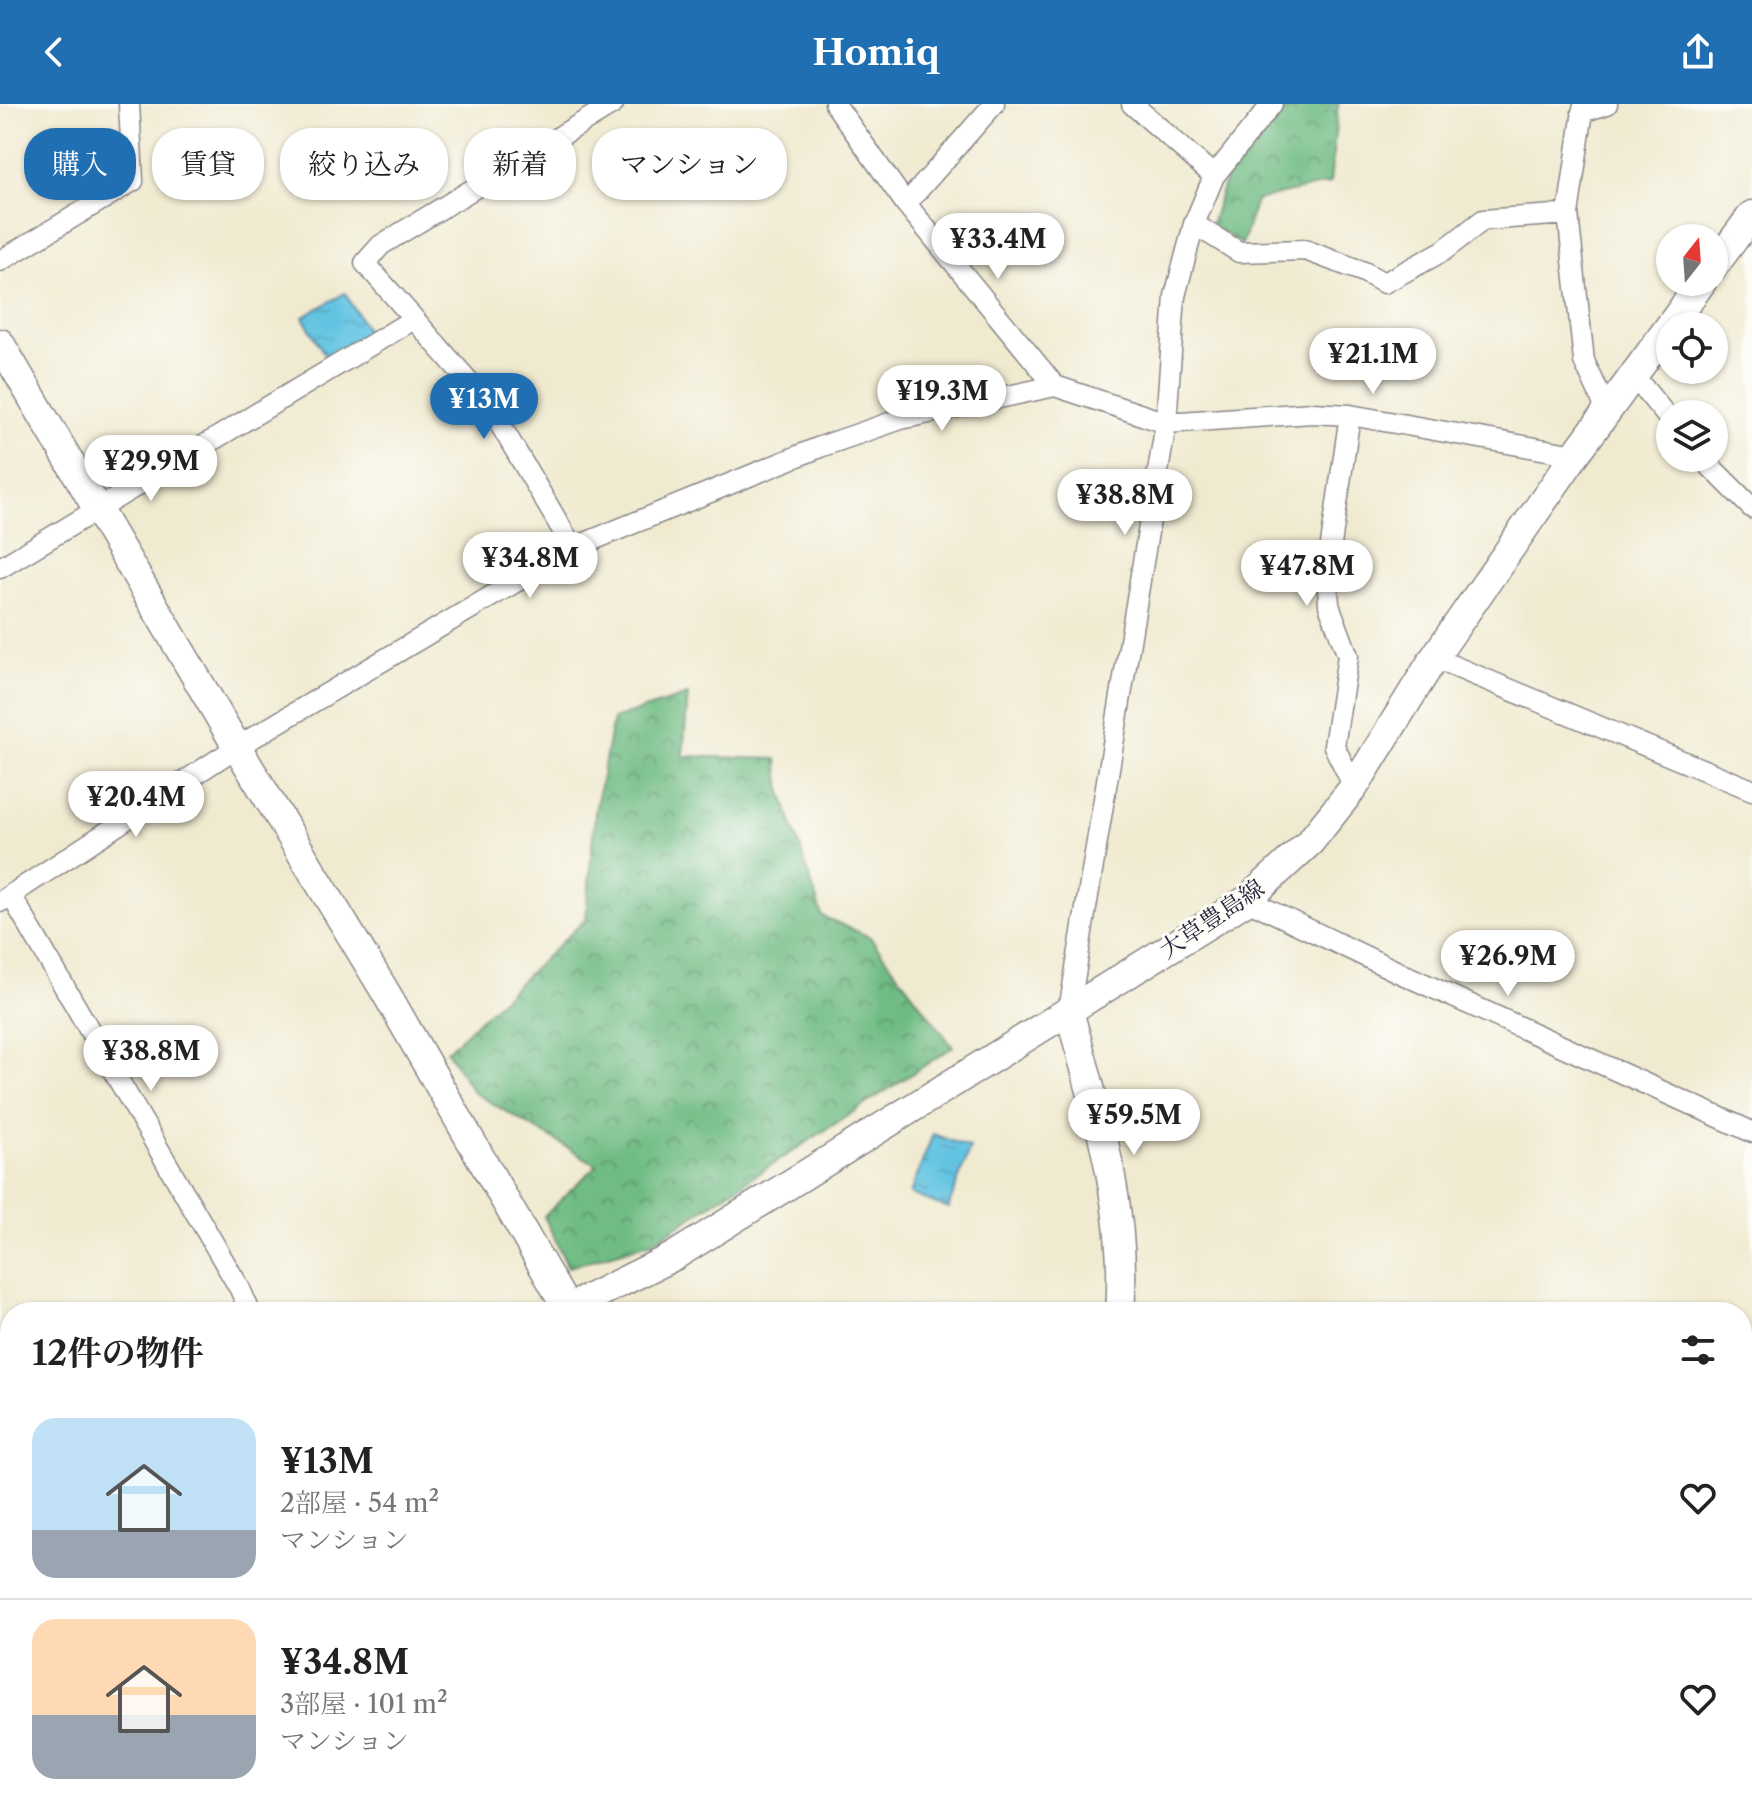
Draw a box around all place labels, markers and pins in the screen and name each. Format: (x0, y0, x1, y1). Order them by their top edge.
pin: ¥33.4M (933, 213, 1063, 281)
pin: ¥21.1M (1308, 328, 1438, 396)
pin: ¥19.3M (877, 365, 1007, 433)
pin: ¥13M (437, 373, 531, 441)
pin: ¥29.9M (86, 435, 216, 503)
pin: ¥38.8M (1060, 469, 1190, 537)
pin: ¥34.8M (465, 532, 595, 600)
pin: ¥47.8M (1242, 540, 1372, 608)
pin: ¥20.4M (71, 771, 201, 839)
pin: ¥26.9M (1443, 930, 1573, 998)
pin: ¥38.8M (86, 1025, 216, 1093)
pin: ¥59.5M (1069, 1089, 1199, 1157)

